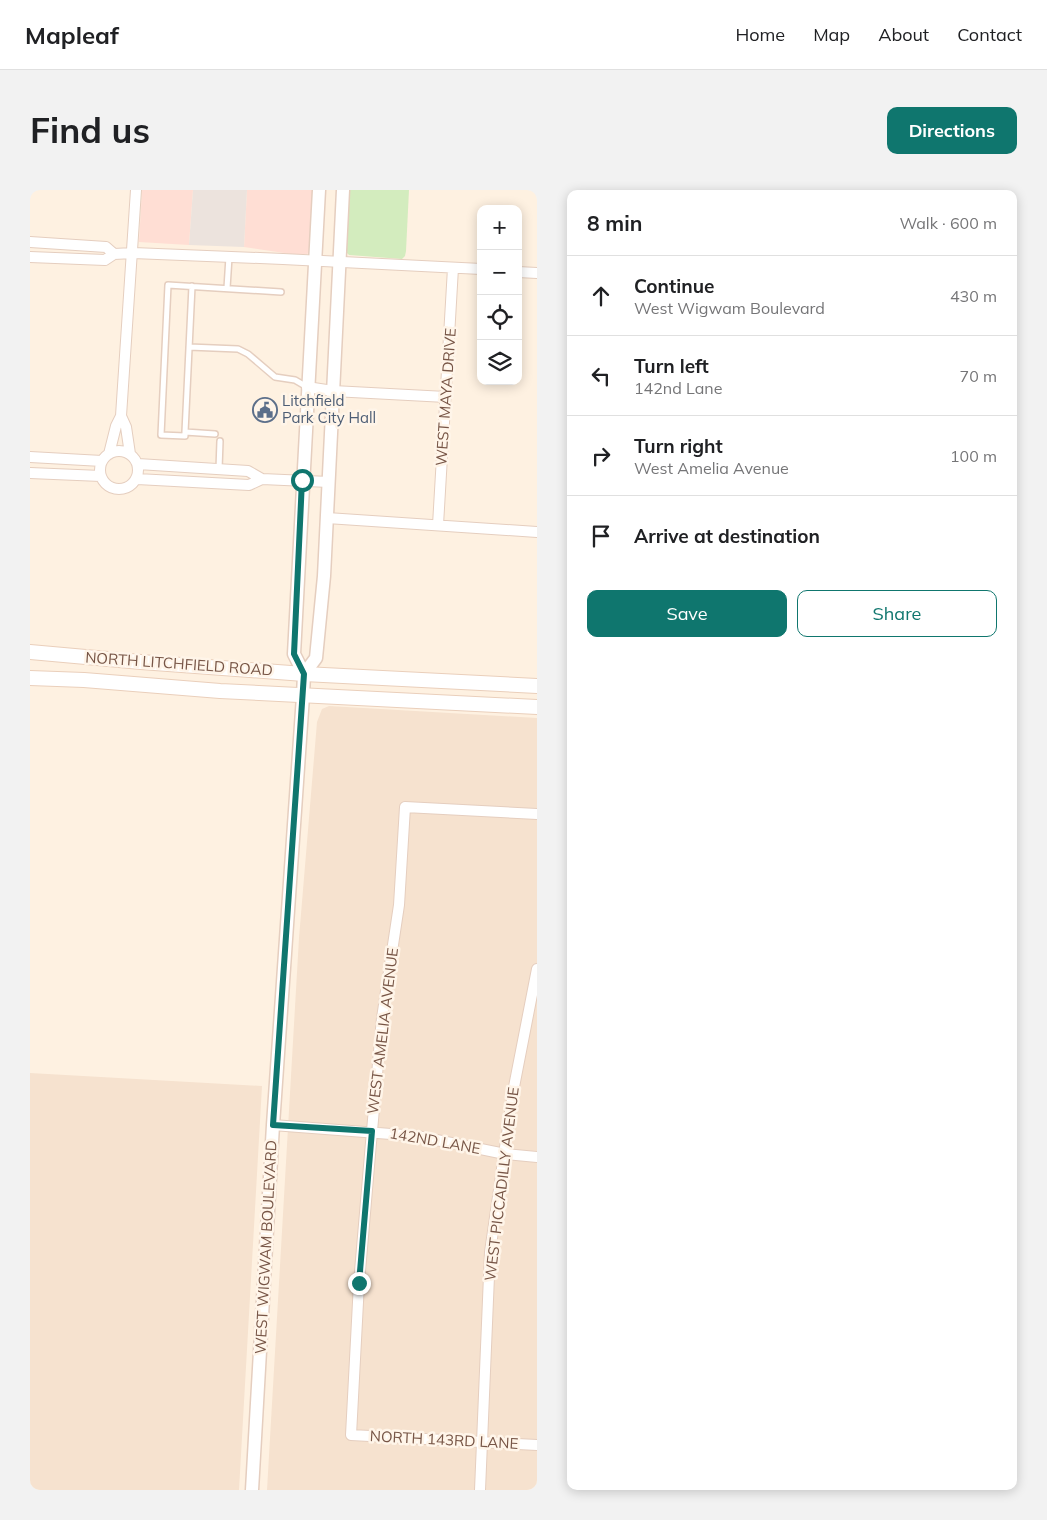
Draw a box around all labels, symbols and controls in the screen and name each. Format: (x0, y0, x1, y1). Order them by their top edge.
text: Mapleaf (25, 20, 119, 50)
text: Home (735, 23, 785, 46)
text: Map (813, 23, 850, 46)
text: About (878, 23, 929, 46)
text: Contact (957, 23, 1022, 46)
button: Directions (887, 107, 1017, 154)
text: Find us (30, 108, 150, 152)
map controls (477, 205, 522, 385)
button: + (477, 205, 522, 250)
text: 8 min (587, 210, 642, 236)
text: Walk · 600 m (899, 213, 997, 233)
button: − (477, 250, 522, 295)
text: Continue (634, 274, 714, 298)
icon: ahead (587, 282, 615, 310)
text: 430 m (950, 286, 997, 306)
button: locate (477, 295, 522, 340)
text: West Wigwam Boulevard (634, 298, 825, 318)
street label: WEST MAYA DRIVE (431, 327, 460, 467)
button: layers (477, 340, 522, 385)
text: Turn left (634, 354, 709, 378)
icon: left (587, 362, 615, 390)
text: 70 m (960, 366, 997, 386)
text: 142nd Lane (634, 378, 722, 398)
place label: Litchfield Park City Hall (282, 391, 376, 427)
public building icon: Litchfield Park City Hall (252, 397, 278, 423)
text: Turn right (634, 434, 723, 458)
icon: right (587, 442, 615, 470)
text: 100 m (950, 446, 997, 466)
text: West Amelia Avenue (634, 458, 789, 478)
route start (291, 469, 314, 492)
icon: arrive (587, 522, 615, 550)
text: Arrive at destination (634, 524, 820, 548)
button: Save (587, 590, 787, 637)
button: Share (797, 590, 997, 637)
street label: NORTH LITCHFIELD ROAD (85, 647, 273, 680)
street label: WEST AMELIA AVENUE (363, 946, 402, 1115)
street label: WEST PICCADILLY AVENUE (480, 1086, 523, 1282)
street label: 142ND LANE (388, 1123, 482, 1158)
street label: WEST WIGWAM BOULEVARD (250, 1139, 281, 1355)
route end (348, 1272, 371, 1295)
street label: NORTH 143RD LANE (369, 1426, 519, 1453)

